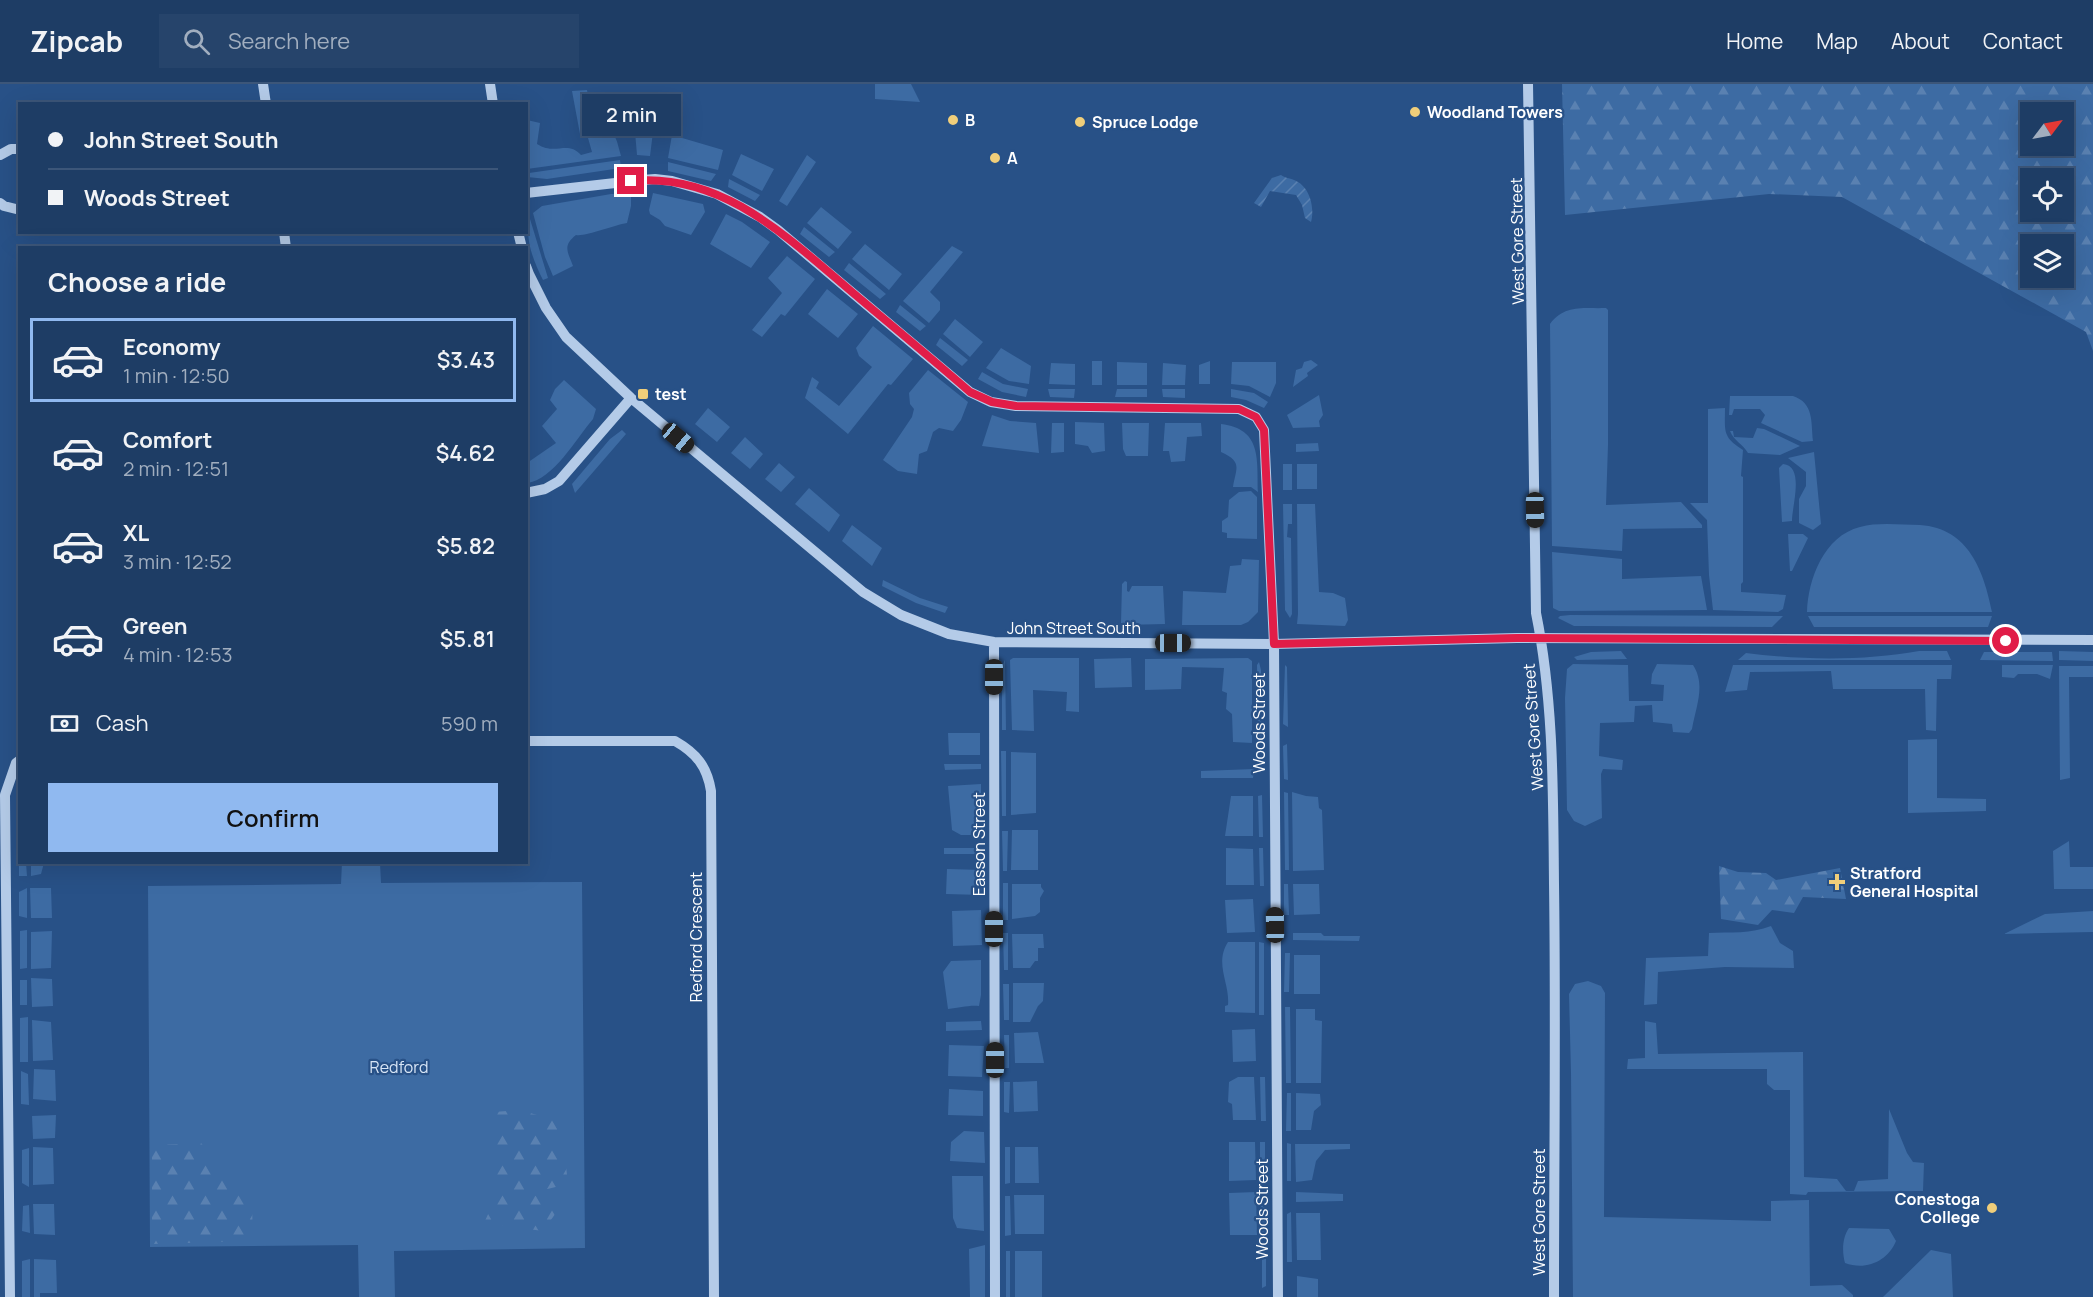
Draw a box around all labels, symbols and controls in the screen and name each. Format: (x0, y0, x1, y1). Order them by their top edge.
search box (159, 14, 579, 68)
text: Zipcab (30, 22, 123, 60)
icon: search (180, 25, 213, 58)
text: Search here (228, 26, 350, 56)
text: Home (1726, 27, 1783, 55)
text: Map (1816, 27, 1858, 55)
text: About (1891, 27, 1950, 55)
text: Contact (1983, 27, 2063, 55)
callout: 2 min (582, 94, 680, 136)
text: 2 min (606, 101, 657, 128)
place label: Woodland Towers (1427, 101, 1563, 123)
north arrow (2020, 102, 2074, 156)
map controls (2020, 102, 2074, 288)
marker: Woodland Towers (1408, 105, 1422, 119)
place label: B (965, 109, 975, 131)
place label: Spruce Lodge (1092, 111, 1199, 133)
marker: B (946, 113, 960, 127)
marker: Spruce Lodge (1073, 115, 1087, 129)
text: John Street South (84, 125, 279, 155)
place label: A (1007, 147, 1018, 169)
marker: A (988, 151, 1002, 165)
route end (617, 167, 644, 194)
button: locate (2020, 168, 2074, 222)
street label: West Gore Street (1505, 177, 1529, 305)
text: Woods Street (84, 183, 230, 213)
button: layers (2020, 234, 2074, 288)
text: Choose a ride (48, 263, 226, 300)
text: Economy (123, 332, 221, 362)
icon: car (51, 333, 105, 387)
text: $3.43 (437, 345, 495, 375)
text: 1 min · 12:50 (123, 362, 230, 389)
place label: test (655, 383, 687, 405)
marker: test (636, 387, 650, 401)
car (658, 420, 698, 456)
text: Comfort (123, 425, 212, 455)
icon: car (51, 426, 105, 480)
text: $4.62 (436, 438, 495, 468)
text: 2 min · 12:51 (123, 455, 229, 482)
car (1526, 492, 1544, 528)
text: XL (123, 518, 149, 548)
icon: car (51, 519, 105, 573)
text: $5.82 (436, 531, 495, 561)
text: 3 min · 12:52 (123, 548, 232, 575)
text: Green (123, 611, 188, 641)
icon: car (51, 612, 105, 666)
street label: John Street South (1007, 617, 1141, 639)
text: $5.81 (440, 624, 495, 654)
route start (1992, 627, 2019, 654)
car (1155, 634, 1191, 652)
text: 4 min · 12:53 (123, 641, 233, 668)
car (985, 659, 1003, 695)
street label: West Gore Street (1518, 663, 1548, 791)
street label: Woods Street (1248, 672, 1270, 774)
icon: cash (48, 707, 81, 740)
text: Cash (96, 708, 149, 738)
text: 590 m (441, 710, 498, 737)
button: Confirm (48, 783, 498, 852)
street label: Easson Street (968, 792, 990, 896)
place label: Stratford General Hospital (1850, 862, 1979, 902)
street label: Redford Crescent (685, 872, 707, 1002)
marker: Stratford General Hospital (1828, 873, 1846, 891)
car (1266, 907, 1284, 943)
car (985, 911, 1003, 947)
car (986, 1042, 1004, 1078)
park label: Redford (370, 1056, 428, 1078)
street label: West Gore Street (1528, 1148, 1550, 1276)
street label: Woods Street (1251, 1158, 1273, 1260)
place label: Conestoga College (1895, 1188, 1980, 1228)
marker: Conestoga College (1985, 1201, 1999, 1215)

